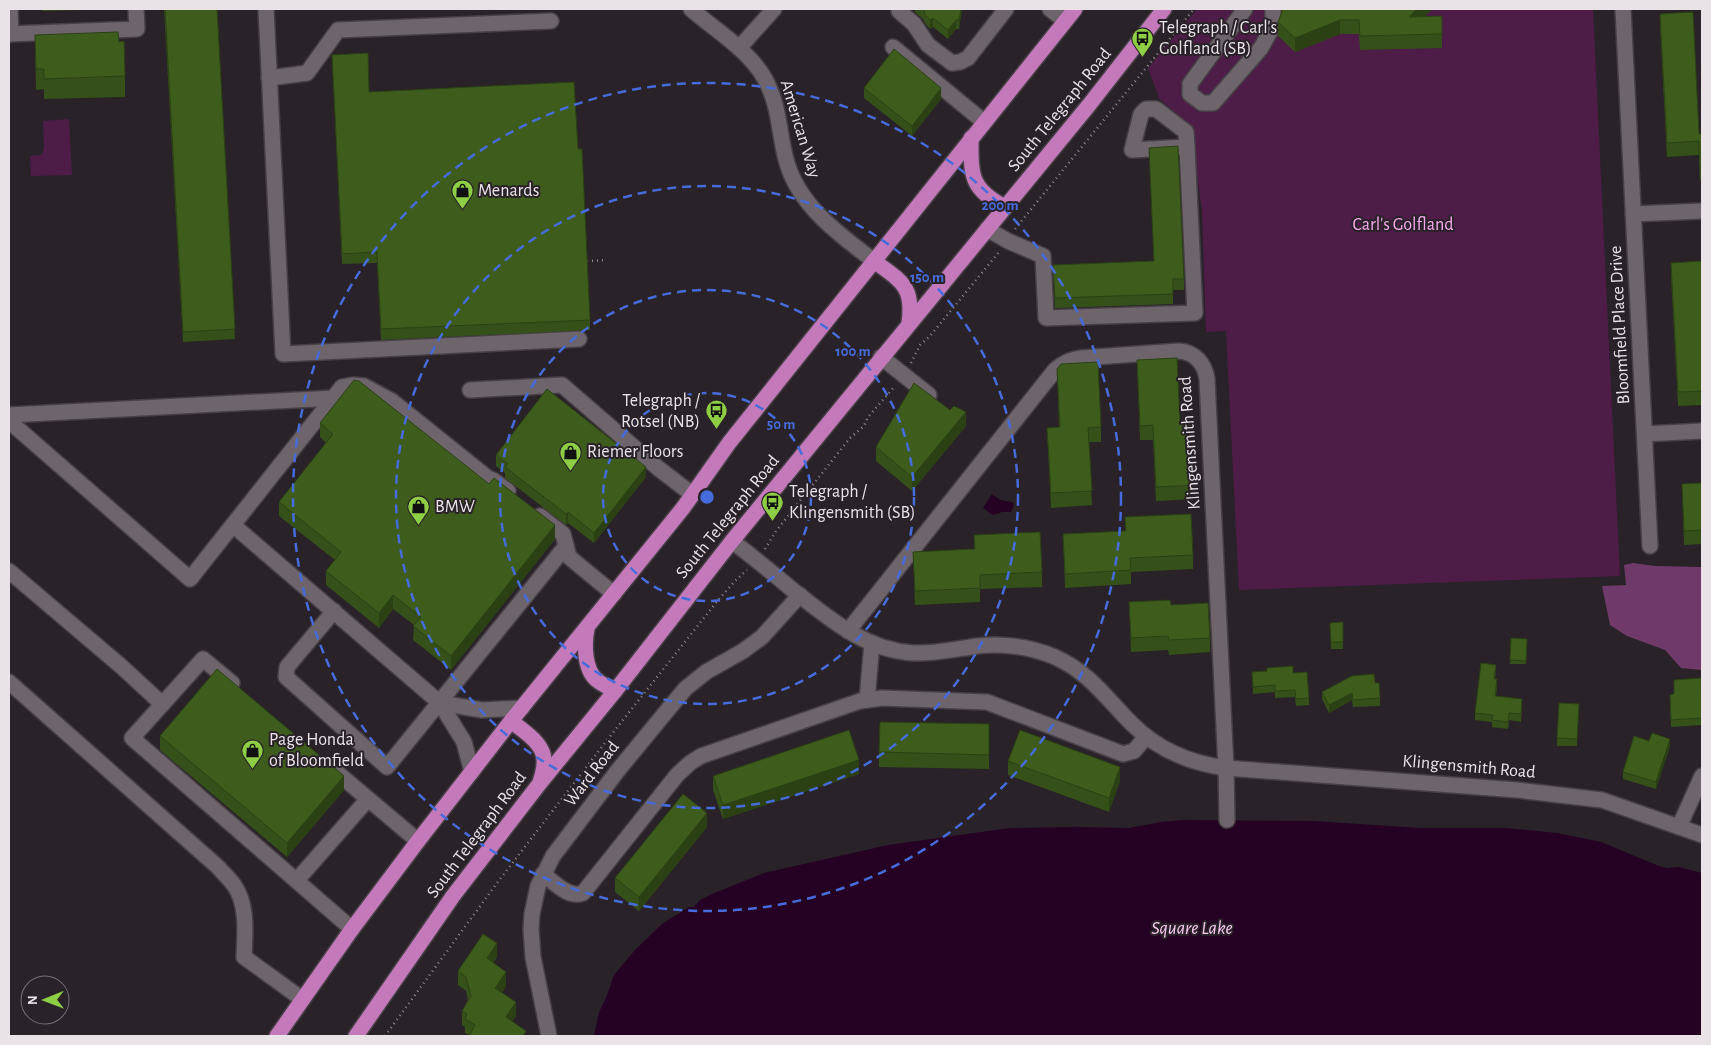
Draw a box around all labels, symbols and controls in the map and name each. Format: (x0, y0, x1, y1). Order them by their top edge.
place label: Telegraph / Carl's Golfland (SB) (1159, 19, 1277, 58)
bus stop icon: Telegraph / Carl's Golfland (SB) (1131, 26, 1155, 57)
street label: South Telegraph Road (1005, 45, 1115, 175)
street label: American Way (777, 78, 823, 180)
shop icon: Menards (450, 179, 474, 210)
place label: Menards (478, 182, 539, 200)
text: 200 m (981, 198, 1019, 213)
park label: Carl's Golfland (1352, 216, 1454, 234)
street label: Bloomfield Place Drive (1607, 245, 1633, 405)
text: 150 m (910, 270, 944, 285)
text: 100 m (835, 344, 871, 359)
street label: Klingensmith Road (1176, 376, 1204, 510)
place label: Telegraph / Rotsel (NB) (621, 392, 701, 431)
bus stop icon: Telegraph / Rotsel (NB) (704, 399, 728, 430)
text: 50 m (767, 417, 795, 432)
shop icon: Riemer Floors (559, 440, 583, 471)
place label: Riemer Floors (587, 443, 683, 461)
street label: South Telegraph Road (673, 452, 783, 582)
place label: Telegraph / Klingensmith (SB) (789, 483, 916, 522)
centre of rings (698, 488, 716, 506)
bus stop icon: Telegraph / Klingensmith (SB) (761, 490, 785, 521)
shop icon: BMW (407, 495, 431, 526)
place label: BMW (435, 498, 475, 516)
place label: Page Honda of Bloomfield (269, 731, 364, 770)
shop icon: Page Honda of Bloomfield (241, 738, 265, 769)
street label: Ward Road (561, 738, 623, 810)
street label: Klingensmith Road (1402, 752, 1536, 782)
street label: South Telegraph Road (424, 769, 530, 901)
water label: Square Lake (1151, 919, 1233, 938)
north arrow (20, 975, 70, 1025)
text: N (26, 995, 40, 1005)

